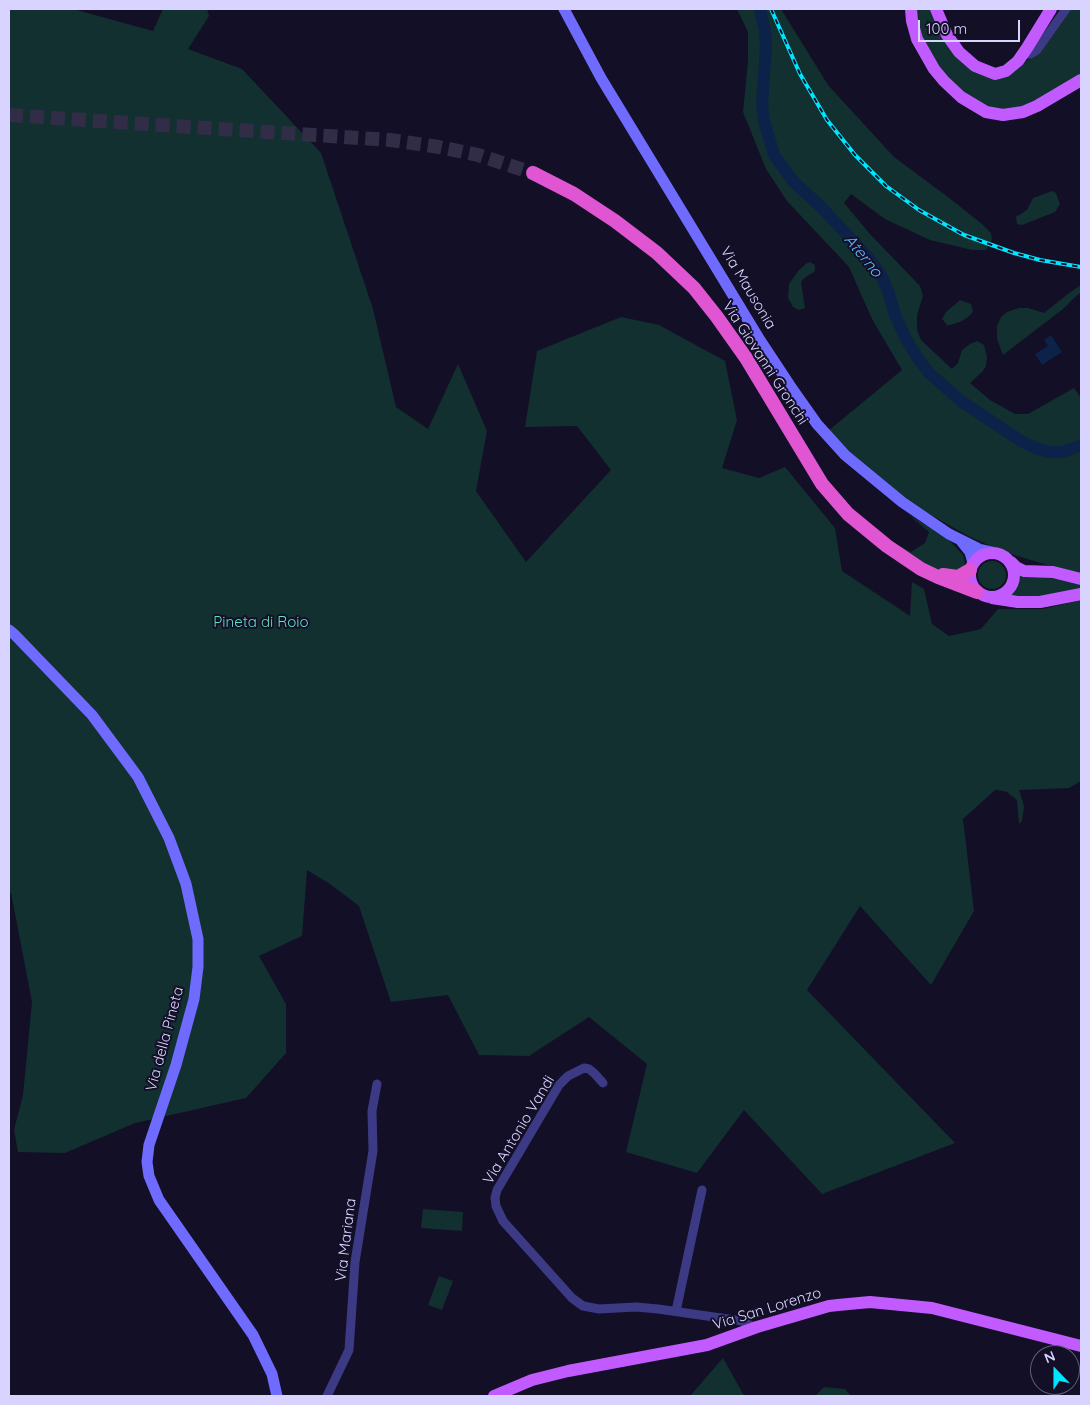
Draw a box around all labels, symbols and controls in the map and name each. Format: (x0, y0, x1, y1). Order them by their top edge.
scale bar (920, 10, 1022, 42)
text: 100 m (926, 19, 967, 38)
water label: Aterno (840, 231, 886, 281)
street label: Via Mausonia (716, 243, 780, 333)
street label: Via Giovanni Gronchi (718, 298, 812, 428)
park label: Pineta di Roio (213, 613, 309, 631)
street label: Via della Pineta (142, 985, 188, 1093)
street label: Via Antonio Vandi (479, 1072, 559, 1188)
street label: Via Mariana (332, 1197, 360, 1283)
street label: Via San Lorenzo (711, 1284, 823, 1334)
north arrow (1030, 1345, 1080, 1395)
text: N (1042, 1347, 1058, 1367)

